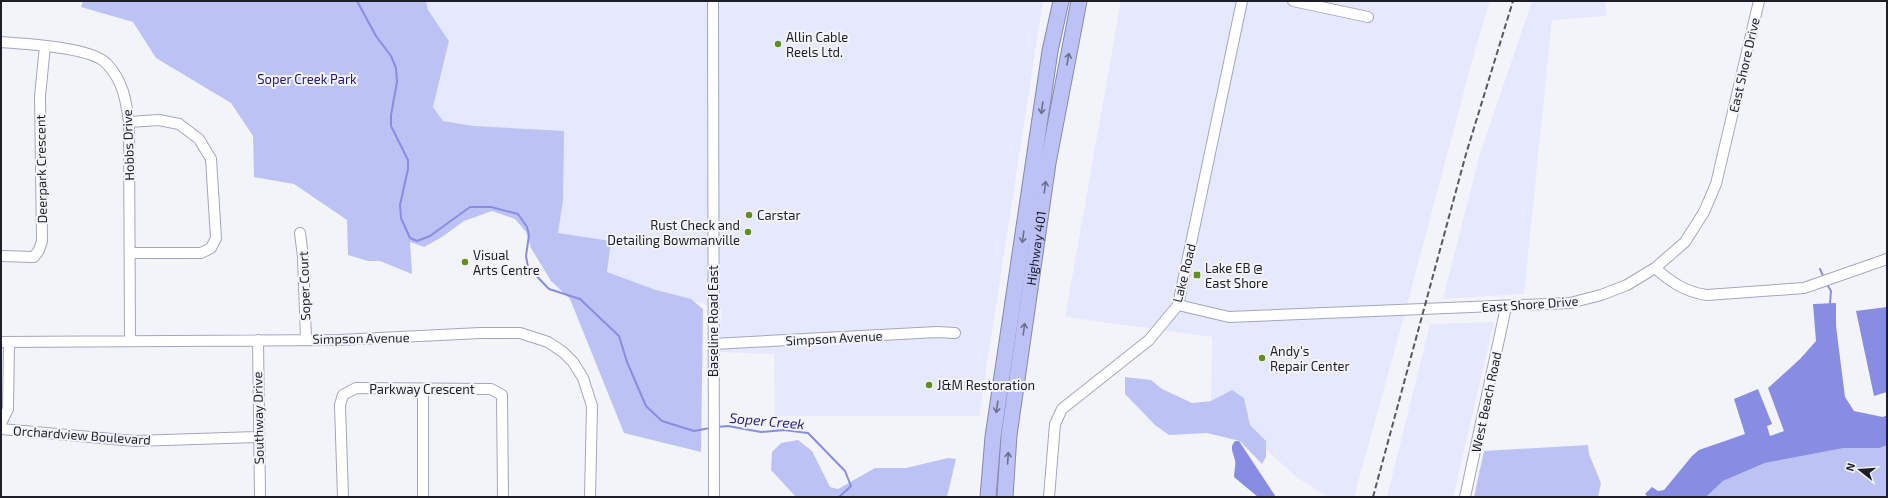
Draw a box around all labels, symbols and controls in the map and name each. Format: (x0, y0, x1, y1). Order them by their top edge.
street label: East Shore Drive (1725, 16, 1763, 114)
place label: Allin Cable Reels Ltd. (786, 29, 848, 60)
marker: Allin Cable Reels Ltd. (773, 39, 783, 49)
one-way arrow (1064, 53, 1072, 66)
park label: Soper Creek Park (257, 71, 357, 87)
one-way arrow (1038, 101, 1046, 114)
street label: Hobbs Drive (119, 109, 137, 181)
street label: Deerpark Crescent (32, 114, 50, 224)
one-way arrow (1041, 181, 1049, 194)
place label: Carstar (757, 207, 801, 223)
marker: Carstar (744, 210, 754, 220)
street label: Highway 401 (1023, 210, 1049, 286)
place label: Rust Check and Detailing Bowmanville (607, 217, 740, 248)
marker: Rust Check and Detailing Bowmanville (743, 227, 753, 237)
one-way arrow (1019, 230, 1027, 243)
street label: Lake Road (1169, 242, 1199, 304)
place label: Visual Arts Centre (473, 247, 540, 278)
street label: Soper Court (295, 251, 313, 321)
marker: Visual Arts Centre (460, 257, 470, 267)
place label: Lake EB @ East Shore (1205, 260, 1268, 291)
street label: Baseline Road East (705, 265, 721, 377)
marker: Lake EB @ East Shore (1192, 270, 1202, 280)
street label: East Shore Drive (1481, 293, 1579, 315)
one-way arrow (1020, 323, 1028, 336)
street label: Simpson Avenue (785, 327, 883, 349)
street label: Simpson Avenue (312, 329, 410, 347)
place label: Andy's Repair Center (1270, 343, 1350, 374)
street label: West Beach Road (1468, 350, 1504, 454)
marker: Andy's Repair Center (1257, 353, 1267, 363)
street label: Southway Drive (249, 371, 267, 465)
place label: J&M Restoration (937, 377, 1035, 393)
marker: J&M Restoration (924, 380, 934, 390)
street label: Parkway Crescent (369, 381, 475, 397)
one-way arrow (993, 400, 1001, 413)
water label: Soper Creek (729, 409, 805, 432)
street label: Orchardview Boulevard (13, 422, 151, 448)
north arrow (1840, 450, 1880, 490)
one-way arrow (1004, 452, 1011, 465)
text: N (1843, 461, 1857, 473)

